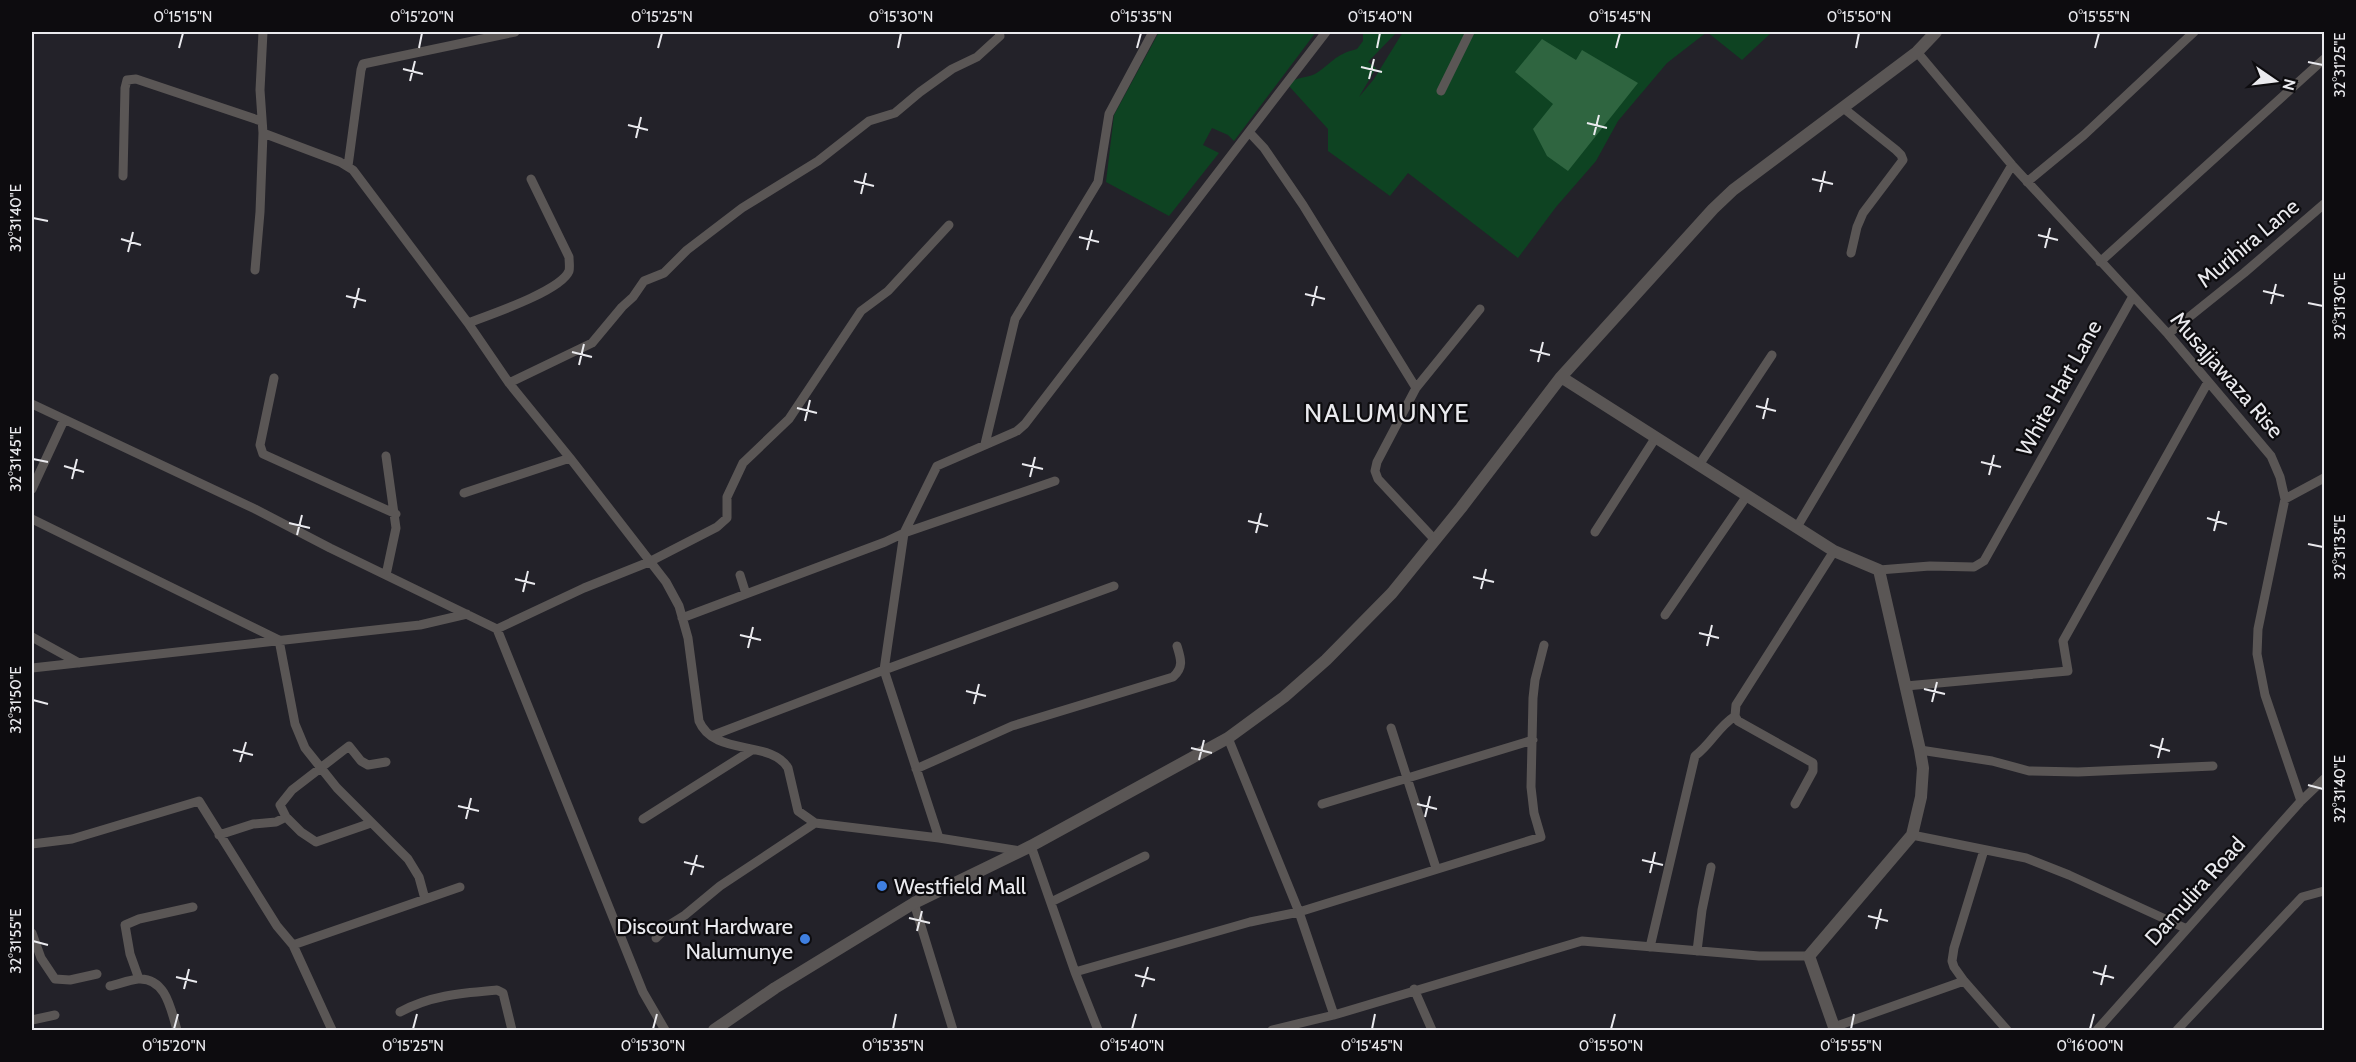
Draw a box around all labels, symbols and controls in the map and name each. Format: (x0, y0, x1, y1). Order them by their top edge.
text: 0°15'15"N (154, 8, 212, 26)
text: 0°15'20"N (390, 8, 454, 26)
text: 0°15'25"N (631, 8, 693, 26)
text: 0°15'30"N (869, 8, 933, 26)
text: 0°15'35"N (1110, 8, 1172, 26)
text: 0°15'40"N (1348, 8, 1412, 26)
text: 0°15'45"N (1589, 8, 1651, 26)
text: 0°15'50"N (1827, 8, 1891, 26)
text: 0°15'55"N (2068, 8, 2130, 26)
text: 32°31'25"E (2331, 32, 2349, 98)
north arrow (2245, 51, 2305, 111)
text: N (2278, 77, 2300, 92)
text: 32°31'40"E (7, 184, 25, 252)
street label: Murihira Lane (2192, 193, 2304, 293)
text: 32°31'30"E (2331, 272, 2349, 340)
street label: Musajjawaza Rise (2165, 306, 2289, 444)
street label: White Hart Lane (2011, 315, 2107, 461)
district label: NALUMUNYE (1304, 397, 1470, 429)
text: 32°31'45"E (7, 426, 25, 492)
text: 32°31'35"E (2331, 514, 2349, 580)
text: 32°31'50"E (7, 666, 25, 734)
text: 32°31'40"E (2331, 755, 2349, 823)
street label: Damulira Road (2139, 831, 2251, 951)
place label: Westfield Mall (894, 873, 1027, 900)
marker: Westfield Mall (875, 879, 889, 893)
text: 32°31'55"E (7, 908, 25, 974)
place label: Discount Hardware Nalumunye (616, 913, 793, 965)
marker: Discount Hardware Nalumunye (798, 932, 812, 946)
text: 0°15'20"N (142, 1037, 206, 1055)
text: 0°15'25"N (382, 1037, 444, 1055)
text: 0°15'30"N (621, 1037, 685, 1055)
text: 0°15'35"N (862, 1037, 924, 1055)
text: 0°15'40"N (1100, 1037, 1164, 1055)
text: 0°15'45"N (1341, 1037, 1403, 1055)
text: 0°15'50"N (1579, 1037, 1643, 1055)
text: 0°15'55"N (1820, 1037, 1882, 1055)
text: 0°16'00"N (2056, 1037, 2124, 1055)

